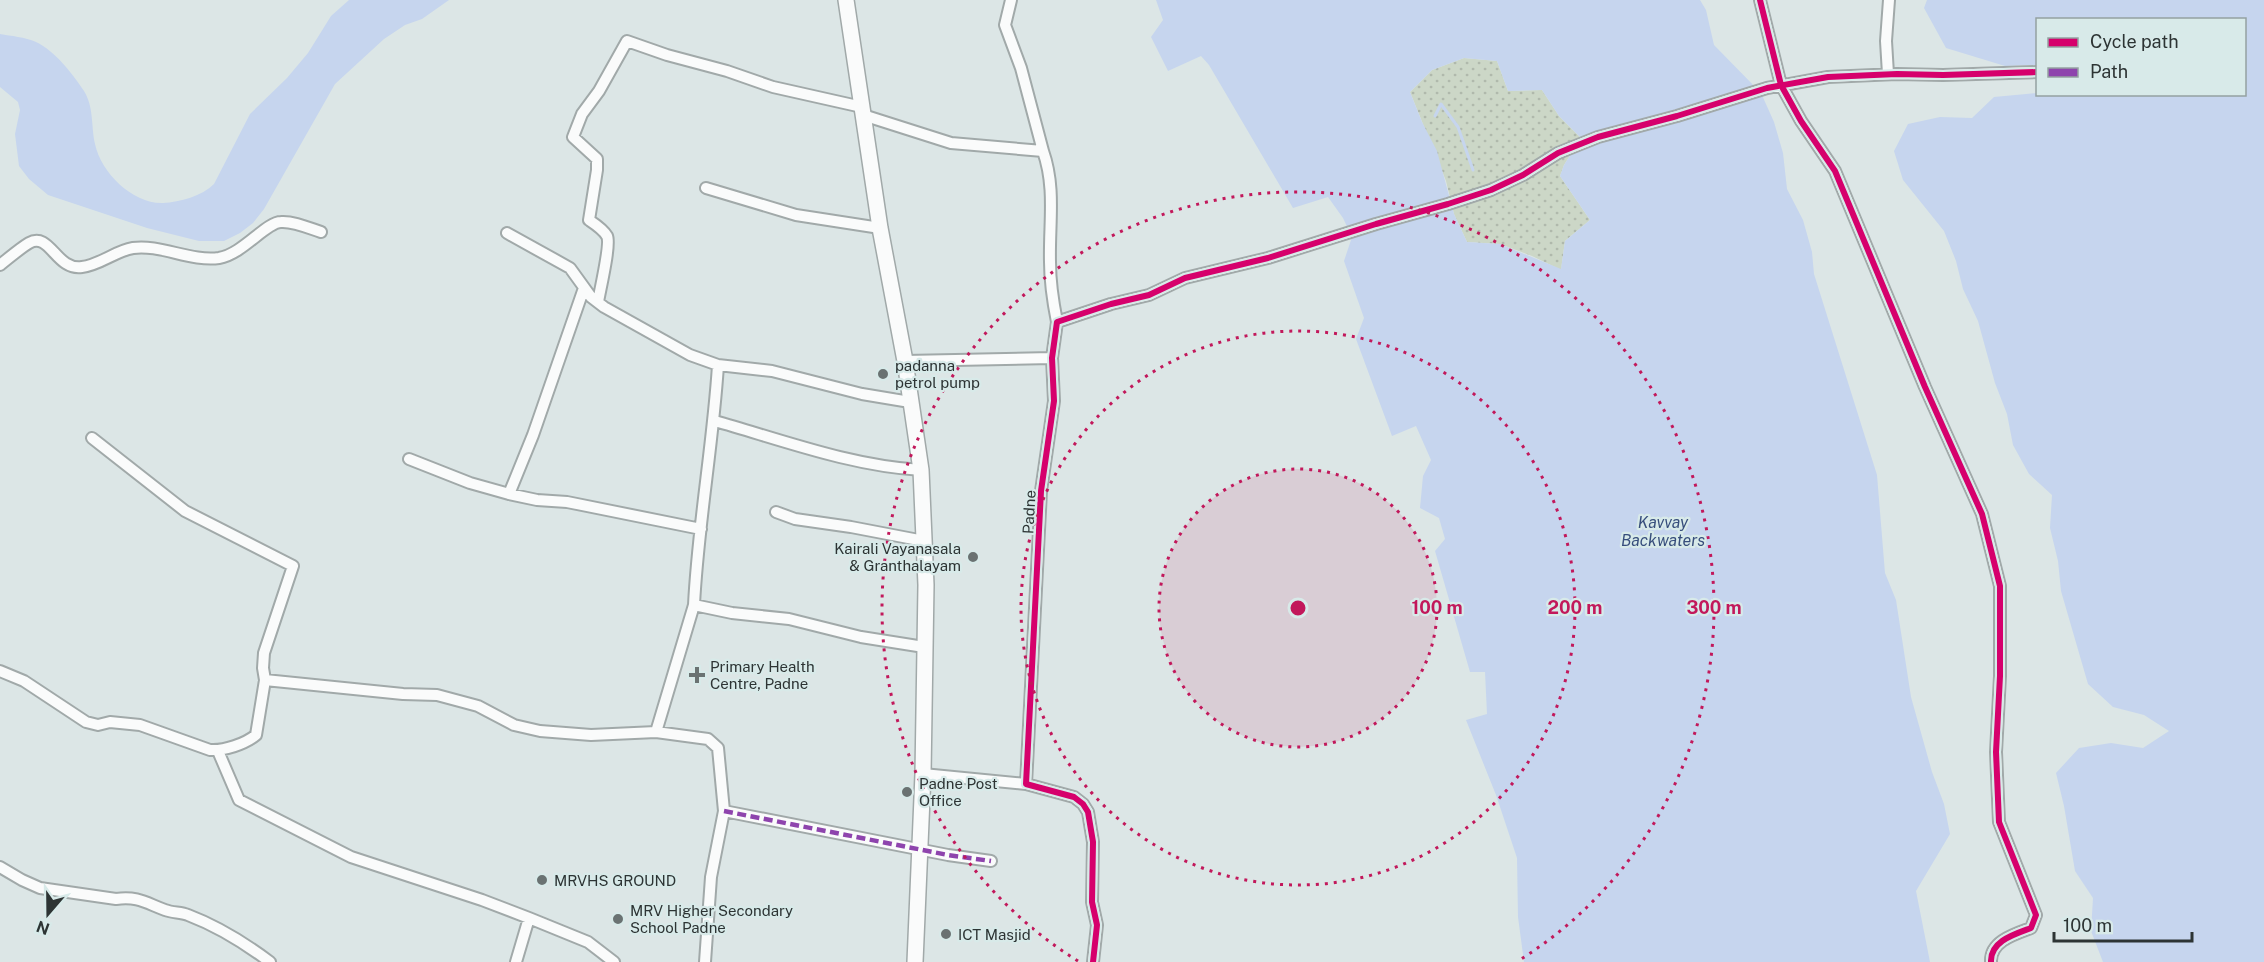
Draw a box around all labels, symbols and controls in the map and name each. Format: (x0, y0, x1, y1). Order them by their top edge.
legend (2036, 18, 2246, 96)
text: Cycle path (2090, 31, 2179, 52)
text: Path (2090, 61, 2128, 82)
place label: padanna petrol pump (895, 357, 980, 391)
marker: padanna petrol pump (876, 367, 890, 381)
street label: Padne (1019, 490, 1039, 534)
water label: Kavvay Backwaters (1621, 513, 1705, 550)
place label: Kairali Vayanasala & Granthalayam (834, 540, 961, 574)
marker: Kairali Vayanasala & Granthalayam (966, 550, 980, 564)
text: 100 m (1411, 597, 1463, 618)
text: 200 m (1548, 597, 1602, 618)
text: 300 m (1686, 597, 1742, 618)
centre of rings (1288, 598, 1308, 618)
place label: Primary Health Centre, Padne (710, 658, 815, 692)
marker: Primary Health Centre, Padne (688, 666, 706, 684)
place label: Padne Post Office (919, 775, 998, 809)
marker: Padne Post Office (900, 785, 914, 799)
place label: MRVHS GROUND (554, 872, 676, 889)
marker: MRVHS GROUND (535, 873, 549, 887)
north arrow (18, 884, 78, 944)
place label: MRV Higher Secondary School Padne (630, 902, 793, 936)
scale bar (2054, 905, 2192, 943)
marker: MRV Higher Secondary School Padne (611, 912, 625, 926)
text: 100 m (2063, 915, 2112, 936)
text: N (34, 917, 52, 939)
place label: ICT Masjid (958, 926, 1031, 943)
marker: ICT Masjid (939, 927, 953, 941)

